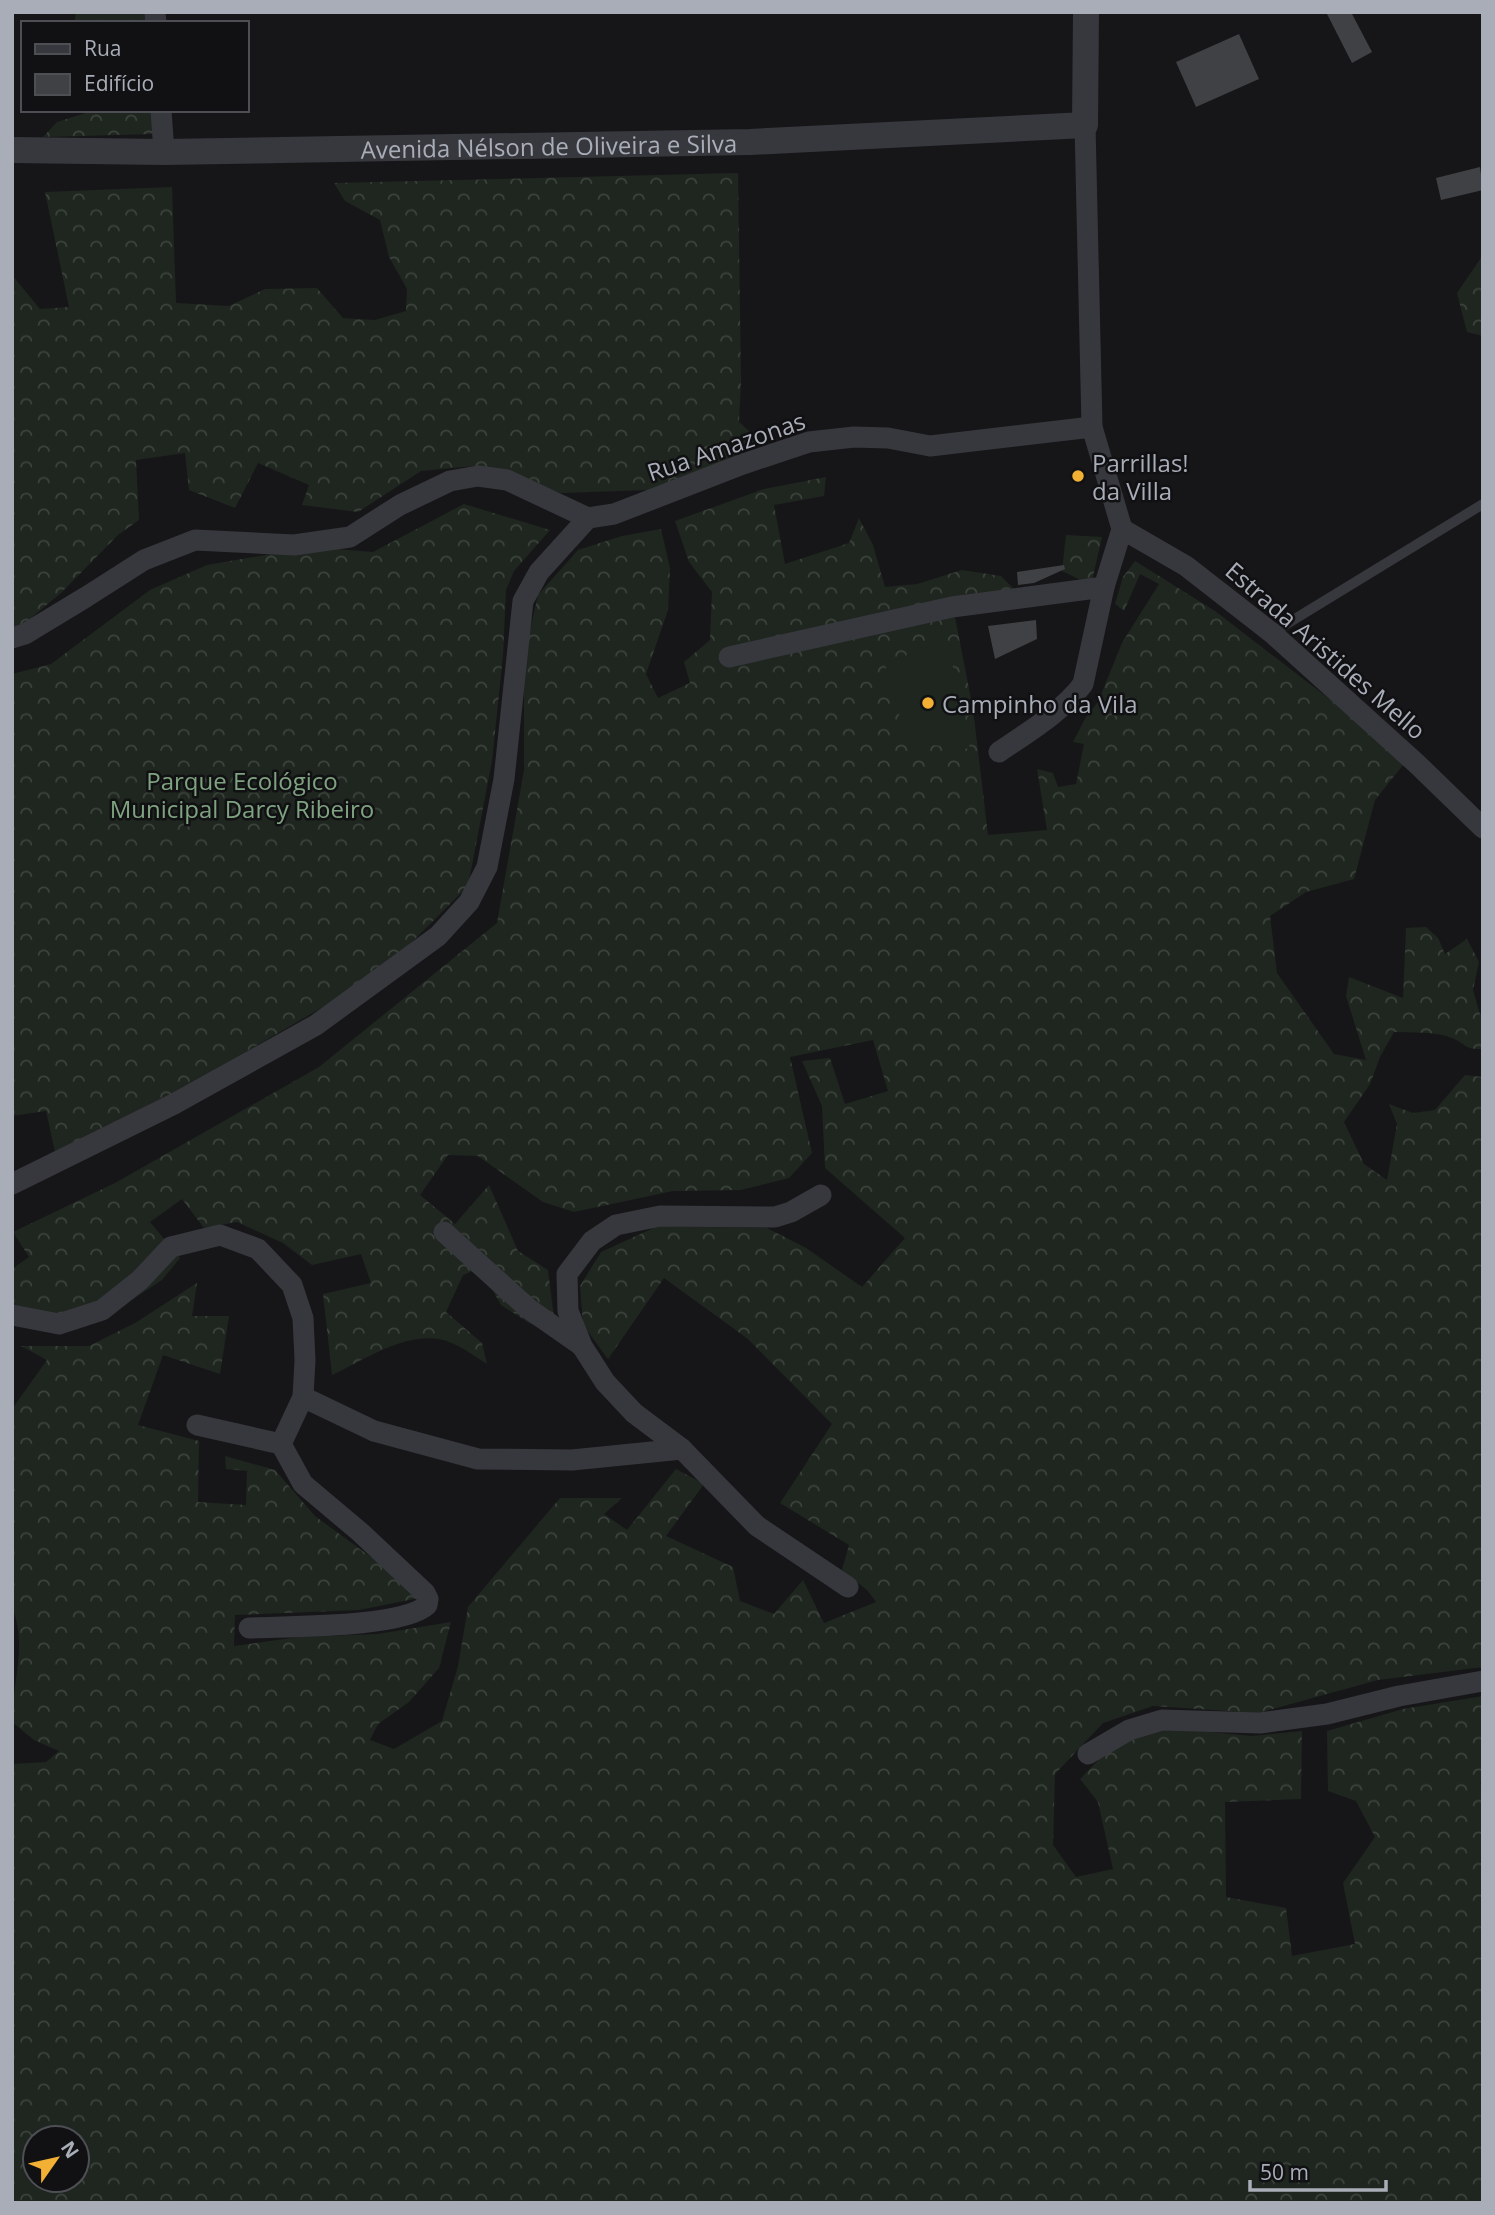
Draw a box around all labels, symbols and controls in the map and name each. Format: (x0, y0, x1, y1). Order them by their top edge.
legend (21, 21, 248, 112)
text: Rua (84, 34, 122, 62)
text: Edifício (84, 69, 154, 97)
street label: Avenida Nélson de Oliveira e Silva (360, 126, 738, 165)
street label: Rua Amazonas (643, 404, 809, 488)
place label: Parrillas! da Villa (1092, 446, 1189, 507)
marker: Parrillas! da Villa (1070, 468, 1086, 484)
street label: Estrada Aristides Mello (1219, 554, 1433, 746)
place label: Campinho da Vila (942, 687, 1138, 720)
marker: Campinho da Vila (920, 695, 936, 711)
park label: Parque Ecológico Municipal Darcy Ribeiro (110, 764, 374, 825)
north arrow (21, 2124, 91, 2194)
text: N (55, 2136, 85, 2163)
scale bar (1250, 2148, 1386, 2192)
text: 50 m (1260, 2158, 1309, 2186)

